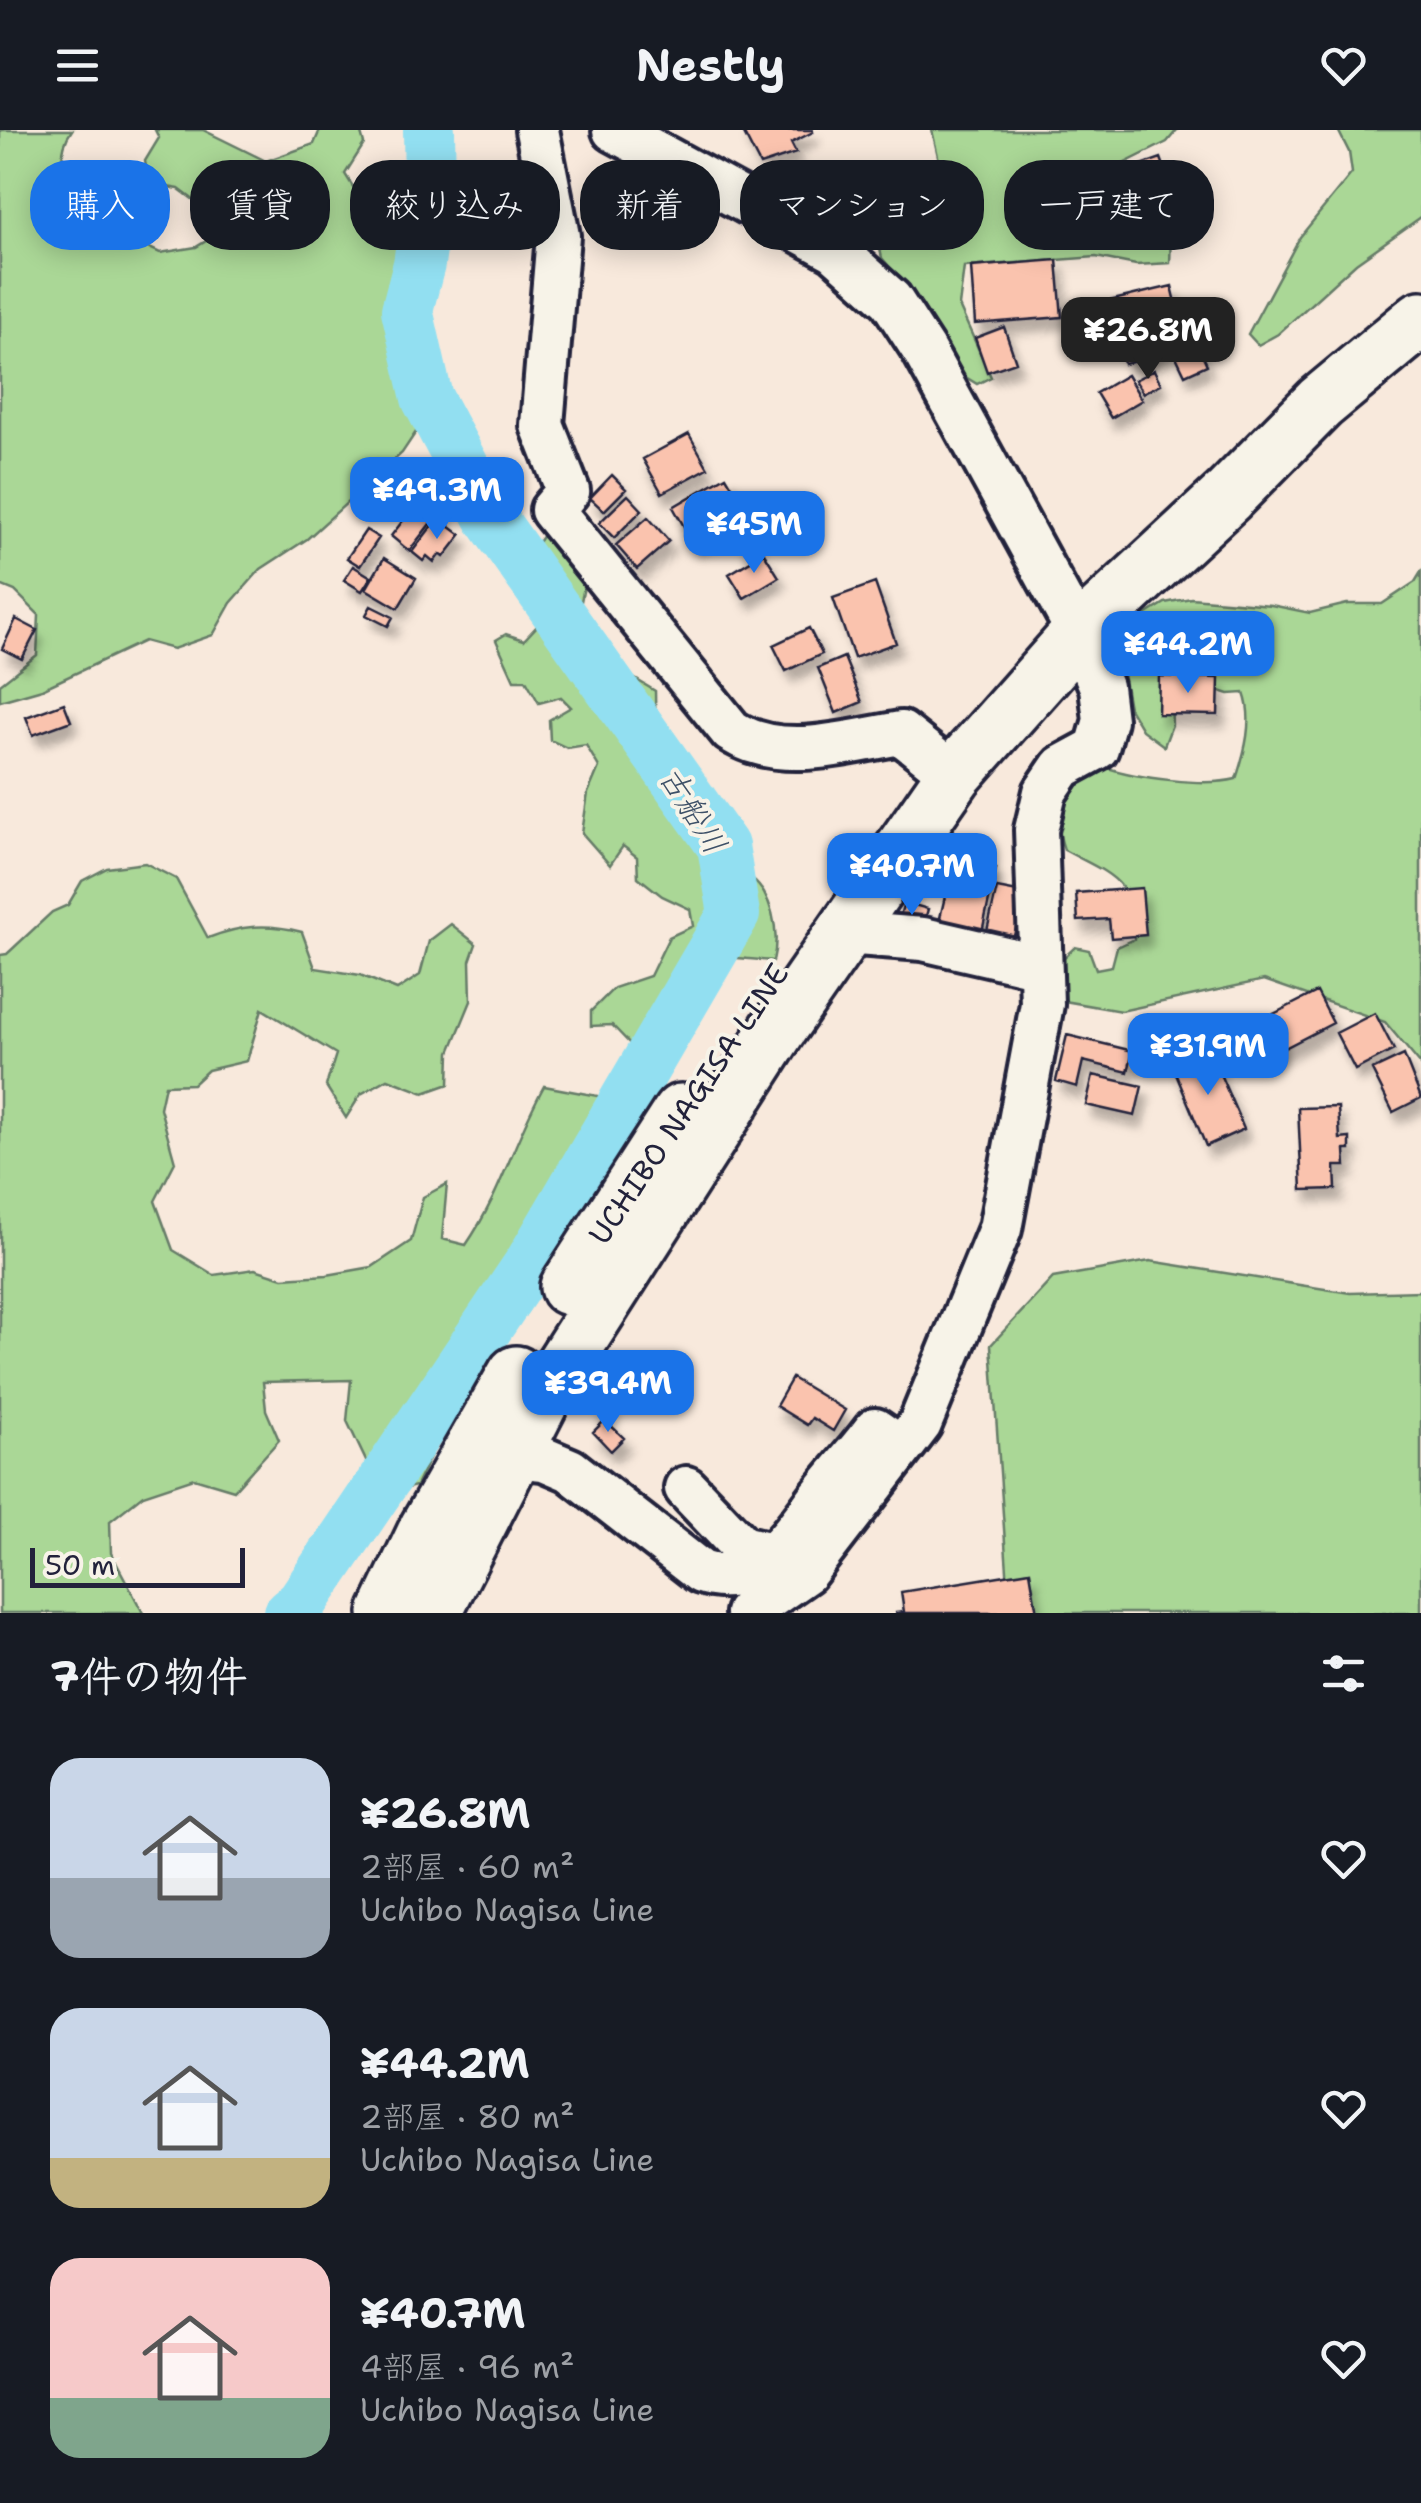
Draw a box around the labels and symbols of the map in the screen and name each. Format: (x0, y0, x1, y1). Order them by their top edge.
pin: ¥26.8M (1067, 297, 1229, 382)
pin: ¥49.3M (356, 457, 518, 542)
pin: ¥45M (695, 491, 813, 576)
pin: ¥44.2M (1107, 611, 1269, 696)
water label: 古船川 (650, 758, 737, 862)
pin: ¥40.7M (831, 833, 993, 918)
street label: UCHIBO NAGISA LINE (579, 955, 798, 1252)
pin: ¥31.9M (1127, 1013, 1289, 1098)
pin: ¥39.4M (527, 1350, 689, 1435)
scale bar (30, 1543, 245, 1588)

